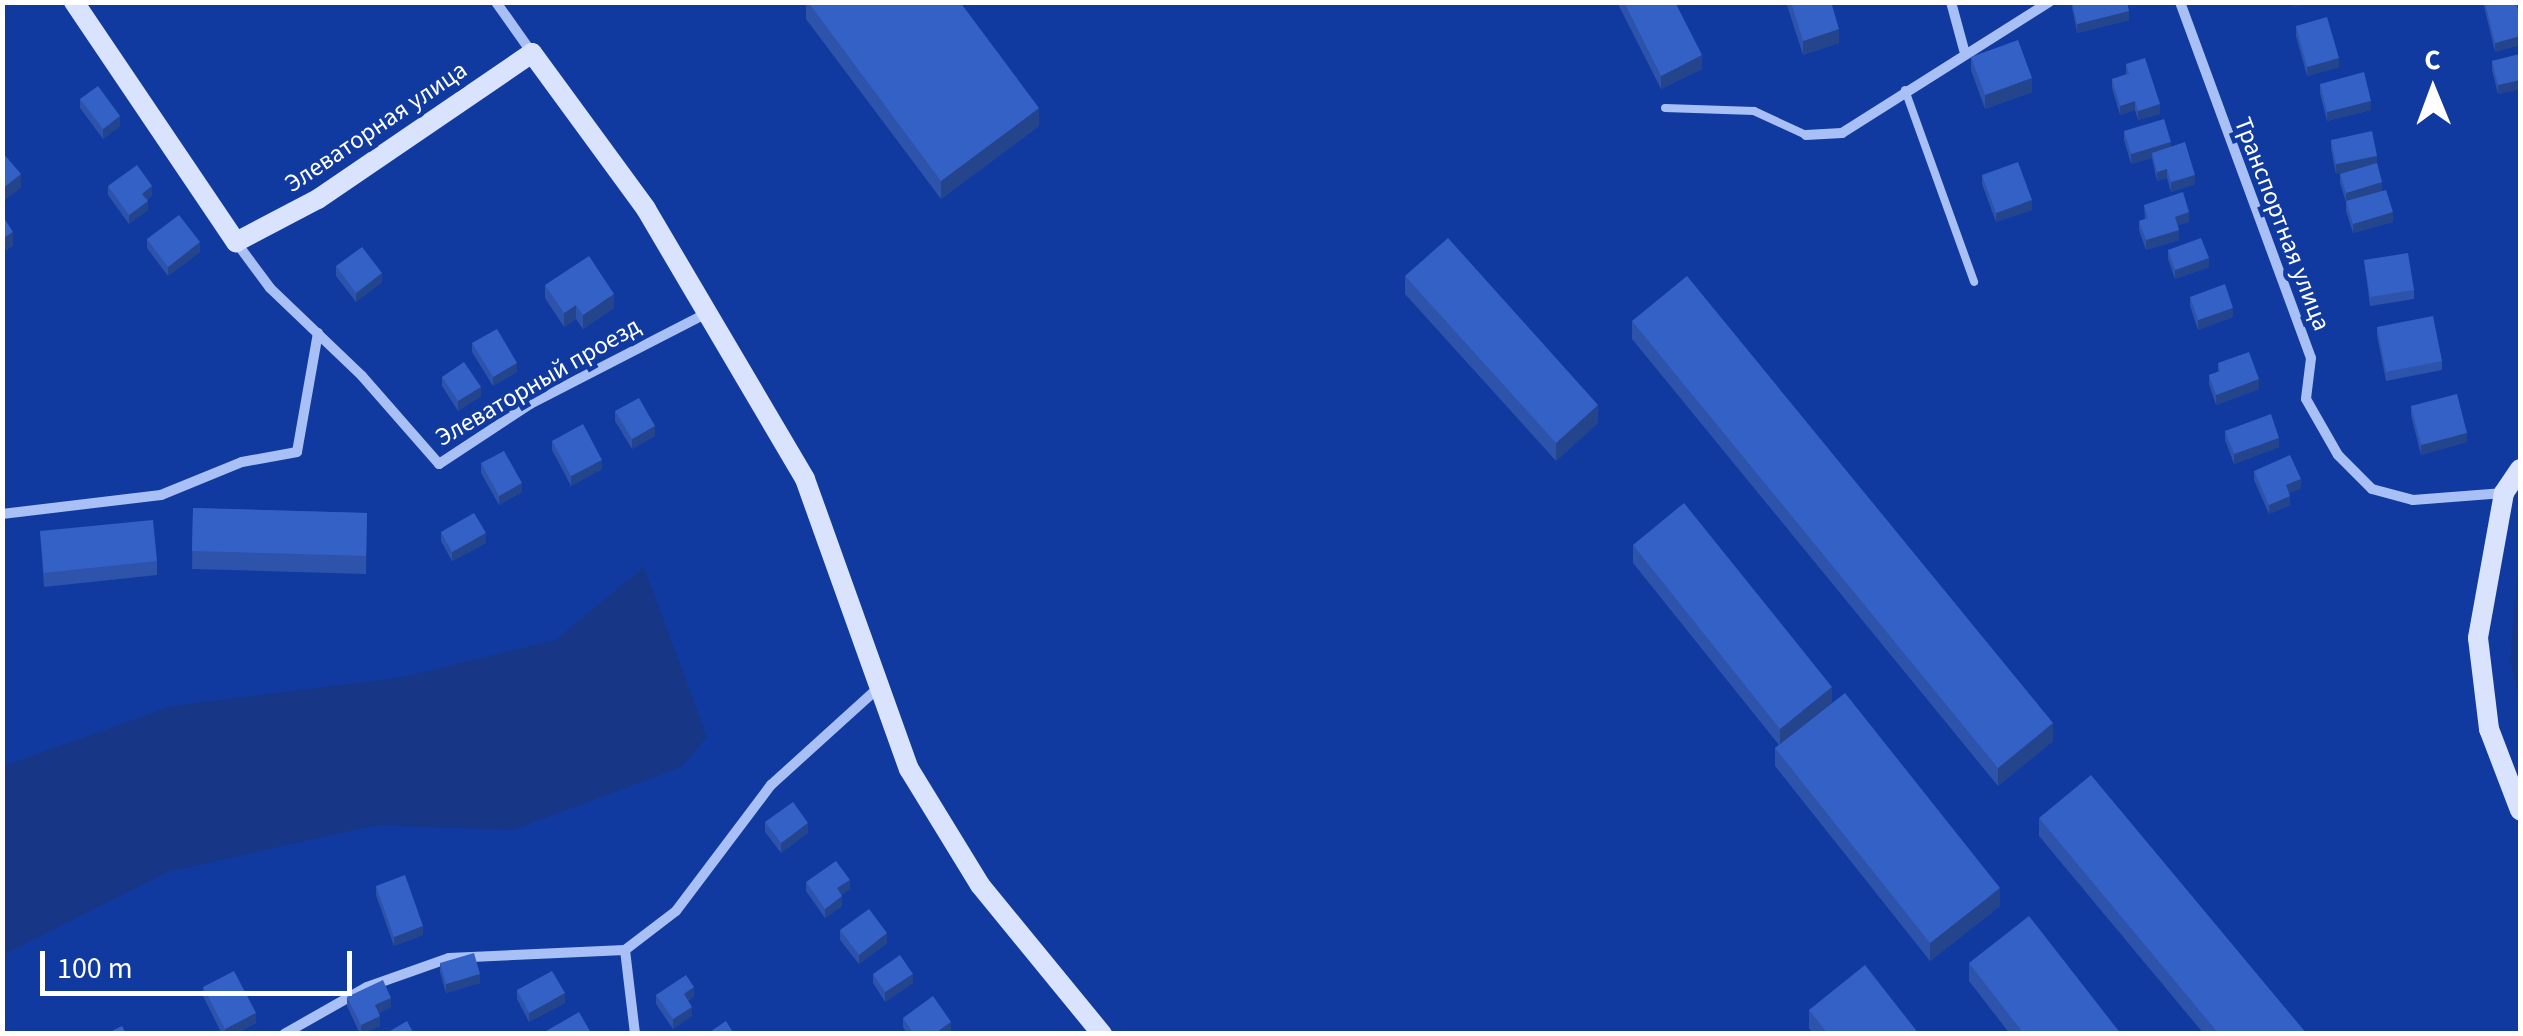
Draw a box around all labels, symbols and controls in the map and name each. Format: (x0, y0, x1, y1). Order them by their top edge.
north arrow (2383, 40, 2483, 140)
text: С (2424, 40, 2441, 80)
street label: Элеваторная улица (279, 55, 473, 199)
street label: Транспортная улица (2227, 113, 2337, 335)
street label: Элеваторный проезд (430, 311, 646, 453)
scale bar (45, 931, 358, 993)
text: 100 m (57, 947, 133, 990)

